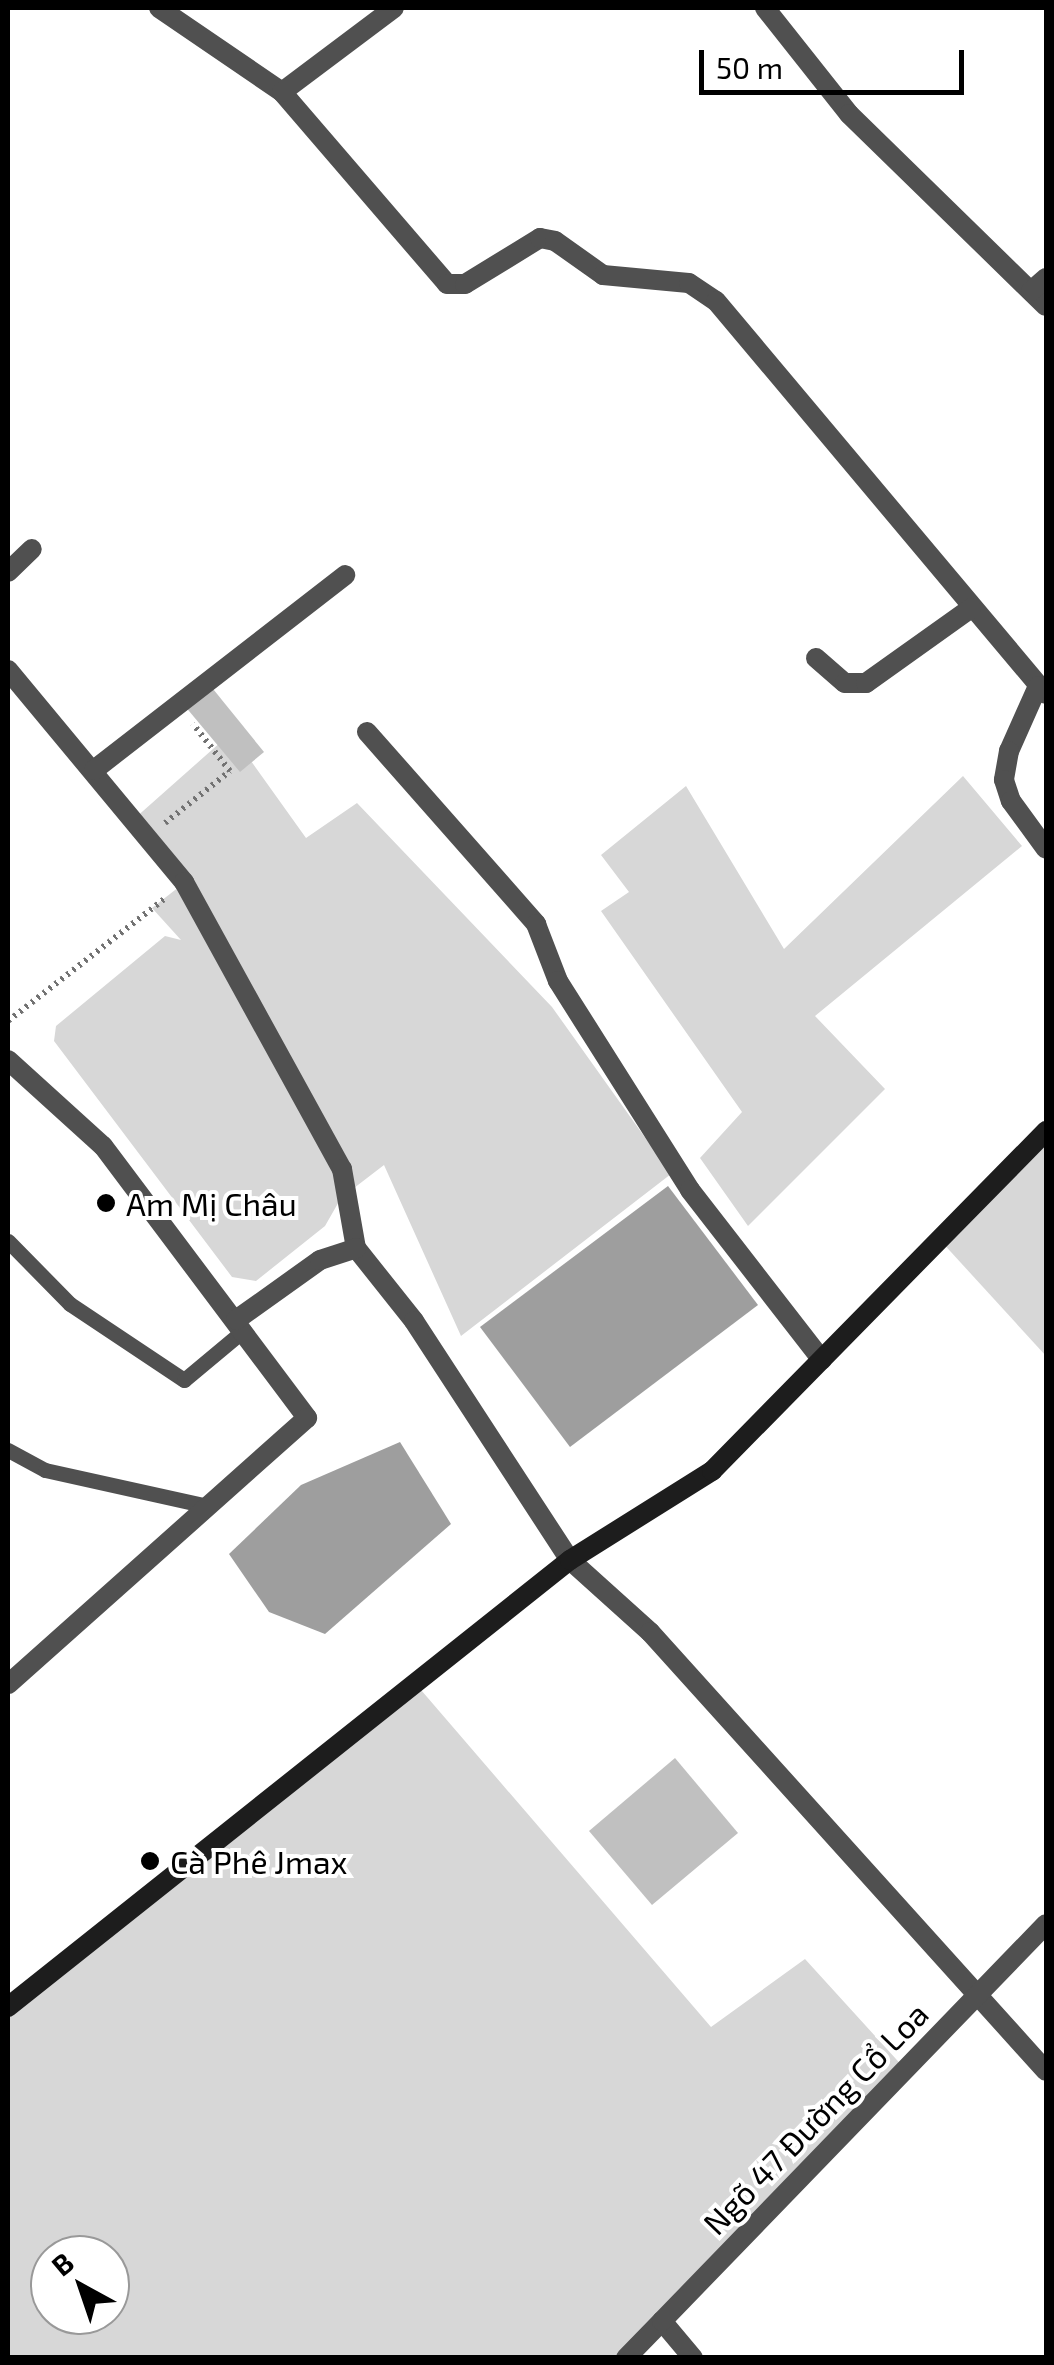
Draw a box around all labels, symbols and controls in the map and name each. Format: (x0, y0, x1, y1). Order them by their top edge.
scale bar (704, 30, 969, 92)
text: 50 m (716, 49, 783, 85)
place label: Am Mị Châu (126, 1184, 297, 1222)
marker: Am Mị Châu (95, 1192, 117, 1214)
place label: Cà Phê Jmax (170, 1842, 348, 1880)
marker: Cà Phê Jmax (139, 1850, 161, 1872)
street label: Ngõ 47 Đường Cổ Loa (695, 1994, 935, 2242)
north arrow (30, 2235, 130, 2335)
text: B (44, 2245, 80, 2282)

